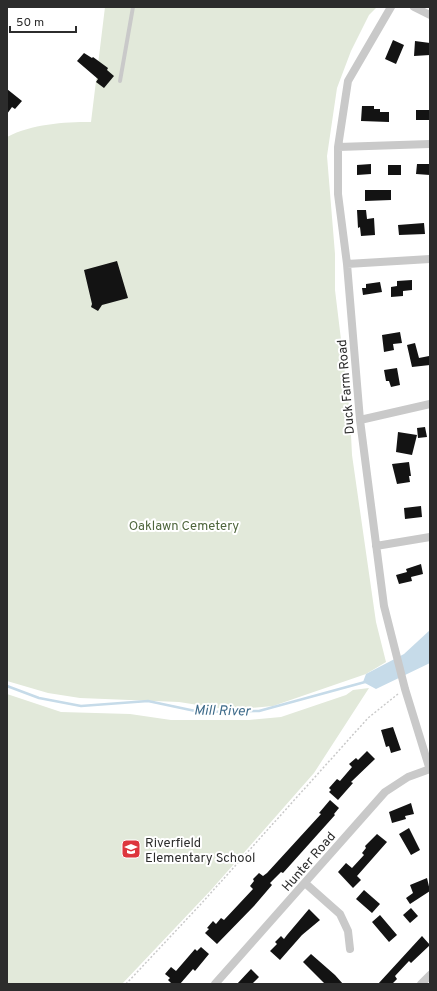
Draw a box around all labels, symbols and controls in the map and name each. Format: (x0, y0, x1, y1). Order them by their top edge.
scale bar (10, 8, 76, 34)
text: 50 m (16, 15, 44, 31)
street label: Duck Farm Road (335, 339, 359, 435)
park label: Oaklawn Cemetery (129, 519, 239, 535)
water label: Mill River (194, 703, 252, 721)
street label: Hunter Road (279, 829, 340, 895)
place label: Riverfield Elementary School (145, 836, 255, 867)
school or university icon: Riverfield Elementary School (120, 838, 142, 860)

